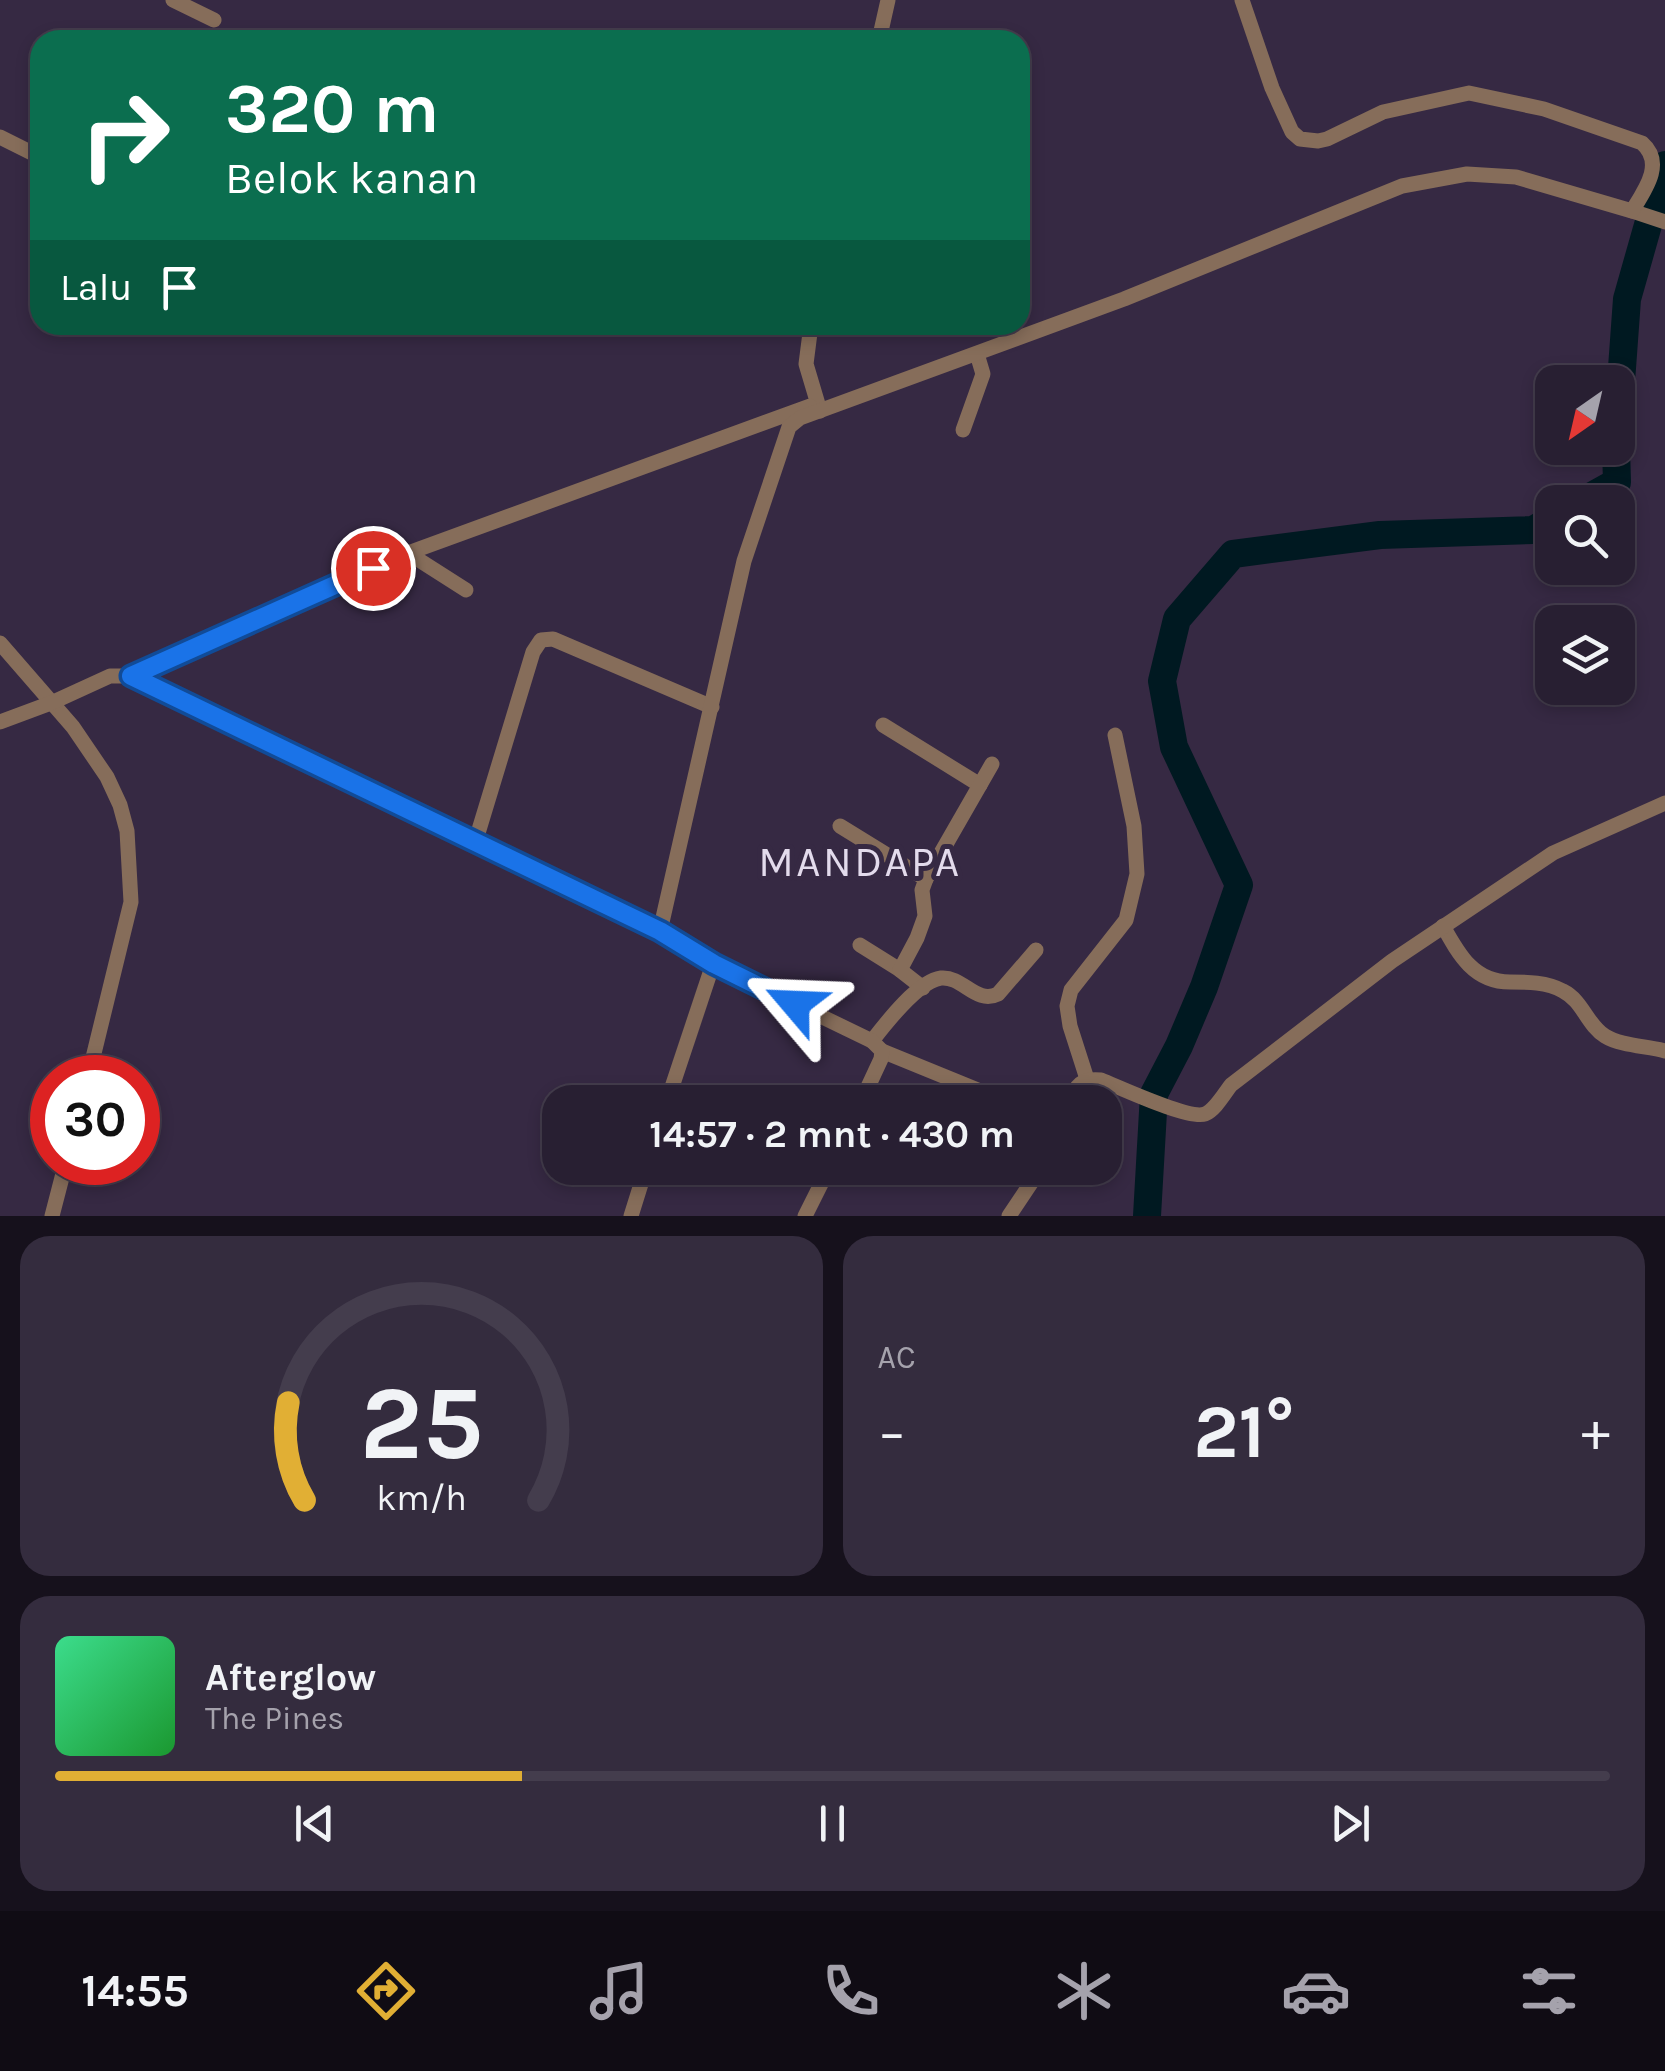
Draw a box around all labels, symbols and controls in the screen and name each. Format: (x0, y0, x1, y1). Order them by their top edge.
text: 320 m (225, 68, 439, 150)
icon: right (60, 70, 190, 200)
text: Belok kanan (225, 152, 479, 204)
icon: arrive (152, 260, 207, 315)
text: Lalu (60, 265, 132, 310)
north arrow (1535, 365, 1635, 465)
map controls (1535, 365, 1635, 705)
button: search (1535, 485, 1635, 585)
pin (331, 526, 416, 611)
icon: arrive (346, 541, 401, 596)
button: layers (1535, 605, 1635, 705)
district label: MANDAPA (758, 837, 962, 887)
position arrow (743, 952, 847, 1056)
speed limit sign: 30 (30, 1055, 160, 1185)
text: 14:57 · 2 mnt · 430 m (649, 1112, 1015, 1157)
text: AC (878, 1339, 916, 1376)
text: 25 (360, 1363, 483, 1484)
text: 21° (1193, 1388, 1294, 1476)
text: − (878, 1400, 906, 1464)
text: + (1581, 1400, 1610, 1464)
text: km/h (376, 1477, 467, 1519)
text: Afterglow (205, 1655, 376, 1700)
text: The Pines (205, 1700, 344, 1737)
icon: previous (287, 1796, 342, 1851)
icon: pause (805, 1796, 860, 1851)
icon: next (1323, 1796, 1378, 1851)
icon: directions (351, 1956, 421, 2026)
icon: music (584, 1956, 654, 2026)
icon: phone (816, 1956, 886, 2026)
icon: climate (1049, 1956, 1119, 2026)
icon: car (1281, 1956, 1351, 2026)
icon: filters (1514, 1956, 1584, 2026)
text: 14:55 (81, 1965, 189, 2017)

